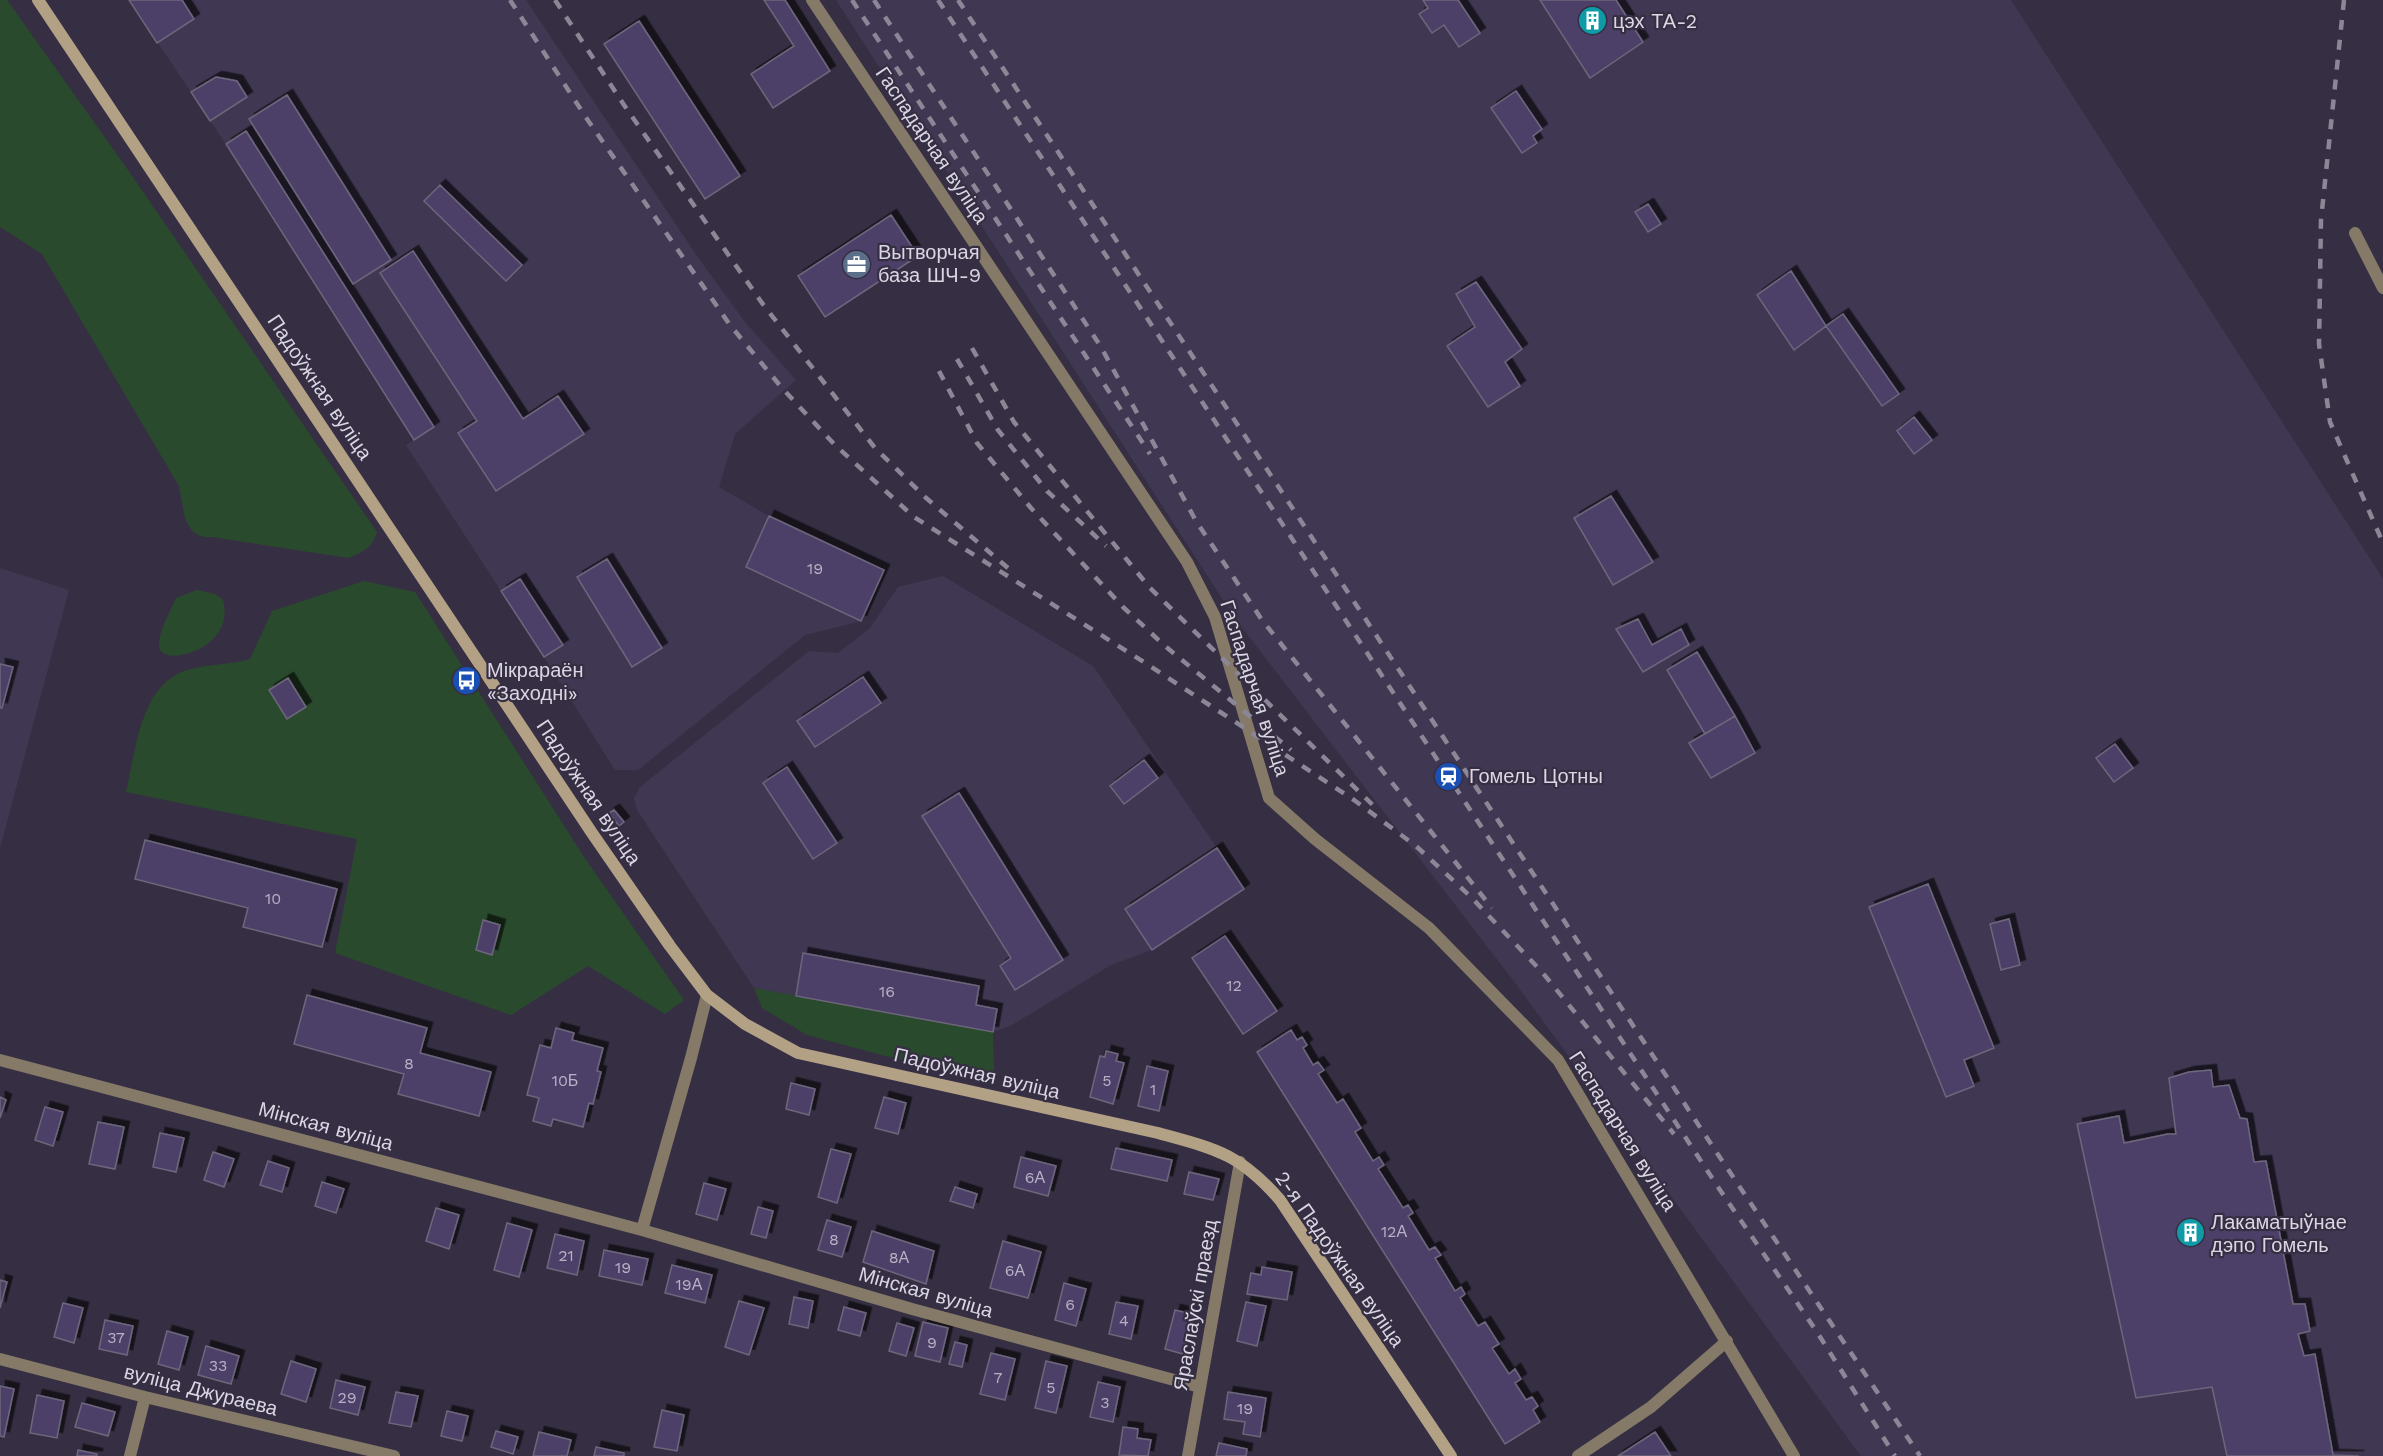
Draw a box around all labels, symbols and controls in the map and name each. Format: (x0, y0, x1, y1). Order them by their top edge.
building icon: цэх ТА-2 (1576, 5, 1608, 37)
place label: цэх ТА-2 (1613, 9, 1697, 33)
street label: Гаспадарчая вуліца (871, 62, 994, 229)
place label: Вытворчая база ШЧ-9 (878, 240, 981, 287)
office icon: Вытворчая база ШЧ-9 (841, 248, 873, 280)
street label: Падоўжная вуліца (263, 310, 378, 465)
house number: 19 (807, 559, 823, 578)
street label: Гаспадарчая вуліца (1215, 597, 1295, 780)
place label: Мікрараён «Заходні» (487, 658, 584, 705)
bus stop icon: Мікрараён «Заходні» (450, 665, 482, 697)
street label: Падоўжная вуліца (532, 715, 647, 870)
station icon: Гомель Цотны (1432, 760, 1464, 792)
place label: Гомель Цотны (1469, 764, 1603, 788)
house number: 10 (265, 889, 281, 908)
house number: 12 (1226, 976, 1242, 995)
house number: 16 (879, 982, 895, 1001)
street label: Падоўжная вуліца (892, 1042, 1063, 1104)
street label: Гаспадарчая вуліца (1564, 1047, 1682, 1216)
house number: 8 (404, 1054, 414, 1073)
house number: 10Б (552, 1071, 578, 1090)
house number: 5 (1102, 1071, 1112, 1090)
house number: 1 (1150, 1080, 1156, 1099)
street label: Мінская вуліца (256, 1096, 397, 1156)
street label: 2-я Падоўжная вуліца (1270, 1166, 1410, 1352)
house number: 6А (1025, 1168, 1046, 1187)
place label: Лакаматыўнае дэпо Гомель (2211, 1210, 2347, 1257)
street label: Яраслаўскі праезд (1168, 1217, 1222, 1393)
building icon: Лакаматыўнае дэпо Гомель (2174, 1217, 2206, 1249)
house number: 12А (1381, 1222, 1407, 1241)
house number: 8 (829, 1230, 839, 1249)
house number: 21 (558, 1246, 574, 1265)
house number: 8А (889, 1248, 910, 1267)
house number: 19 (615, 1258, 631, 1277)
street label: Мінская вуліца (856, 1261, 997, 1323)
house number: 6А (1005, 1261, 1026, 1280)
house number: 19А (676, 1275, 703, 1294)
house number: 6 (1065, 1295, 1075, 1314)
house number: 4 (1119, 1311, 1129, 1330)
house number: 37 (107, 1328, 125, 1347)
house number: 9 (927, 1333, 937, 1352)
house number: 33 (209, 1356, 227, 1375)
street label: вуліца Джураева (122, 1359, 281, 1421)
house number: 7 (994, 1368, 1003, 1387)
house number: 5 (1046, 1378, 1056, 1397)
house number: 29 (337, 1388, 357, 1407)
house number: 3 (1100, 1393, 1110, 1412)
house number: 19 (1237, 1399, 1253, 1418)

